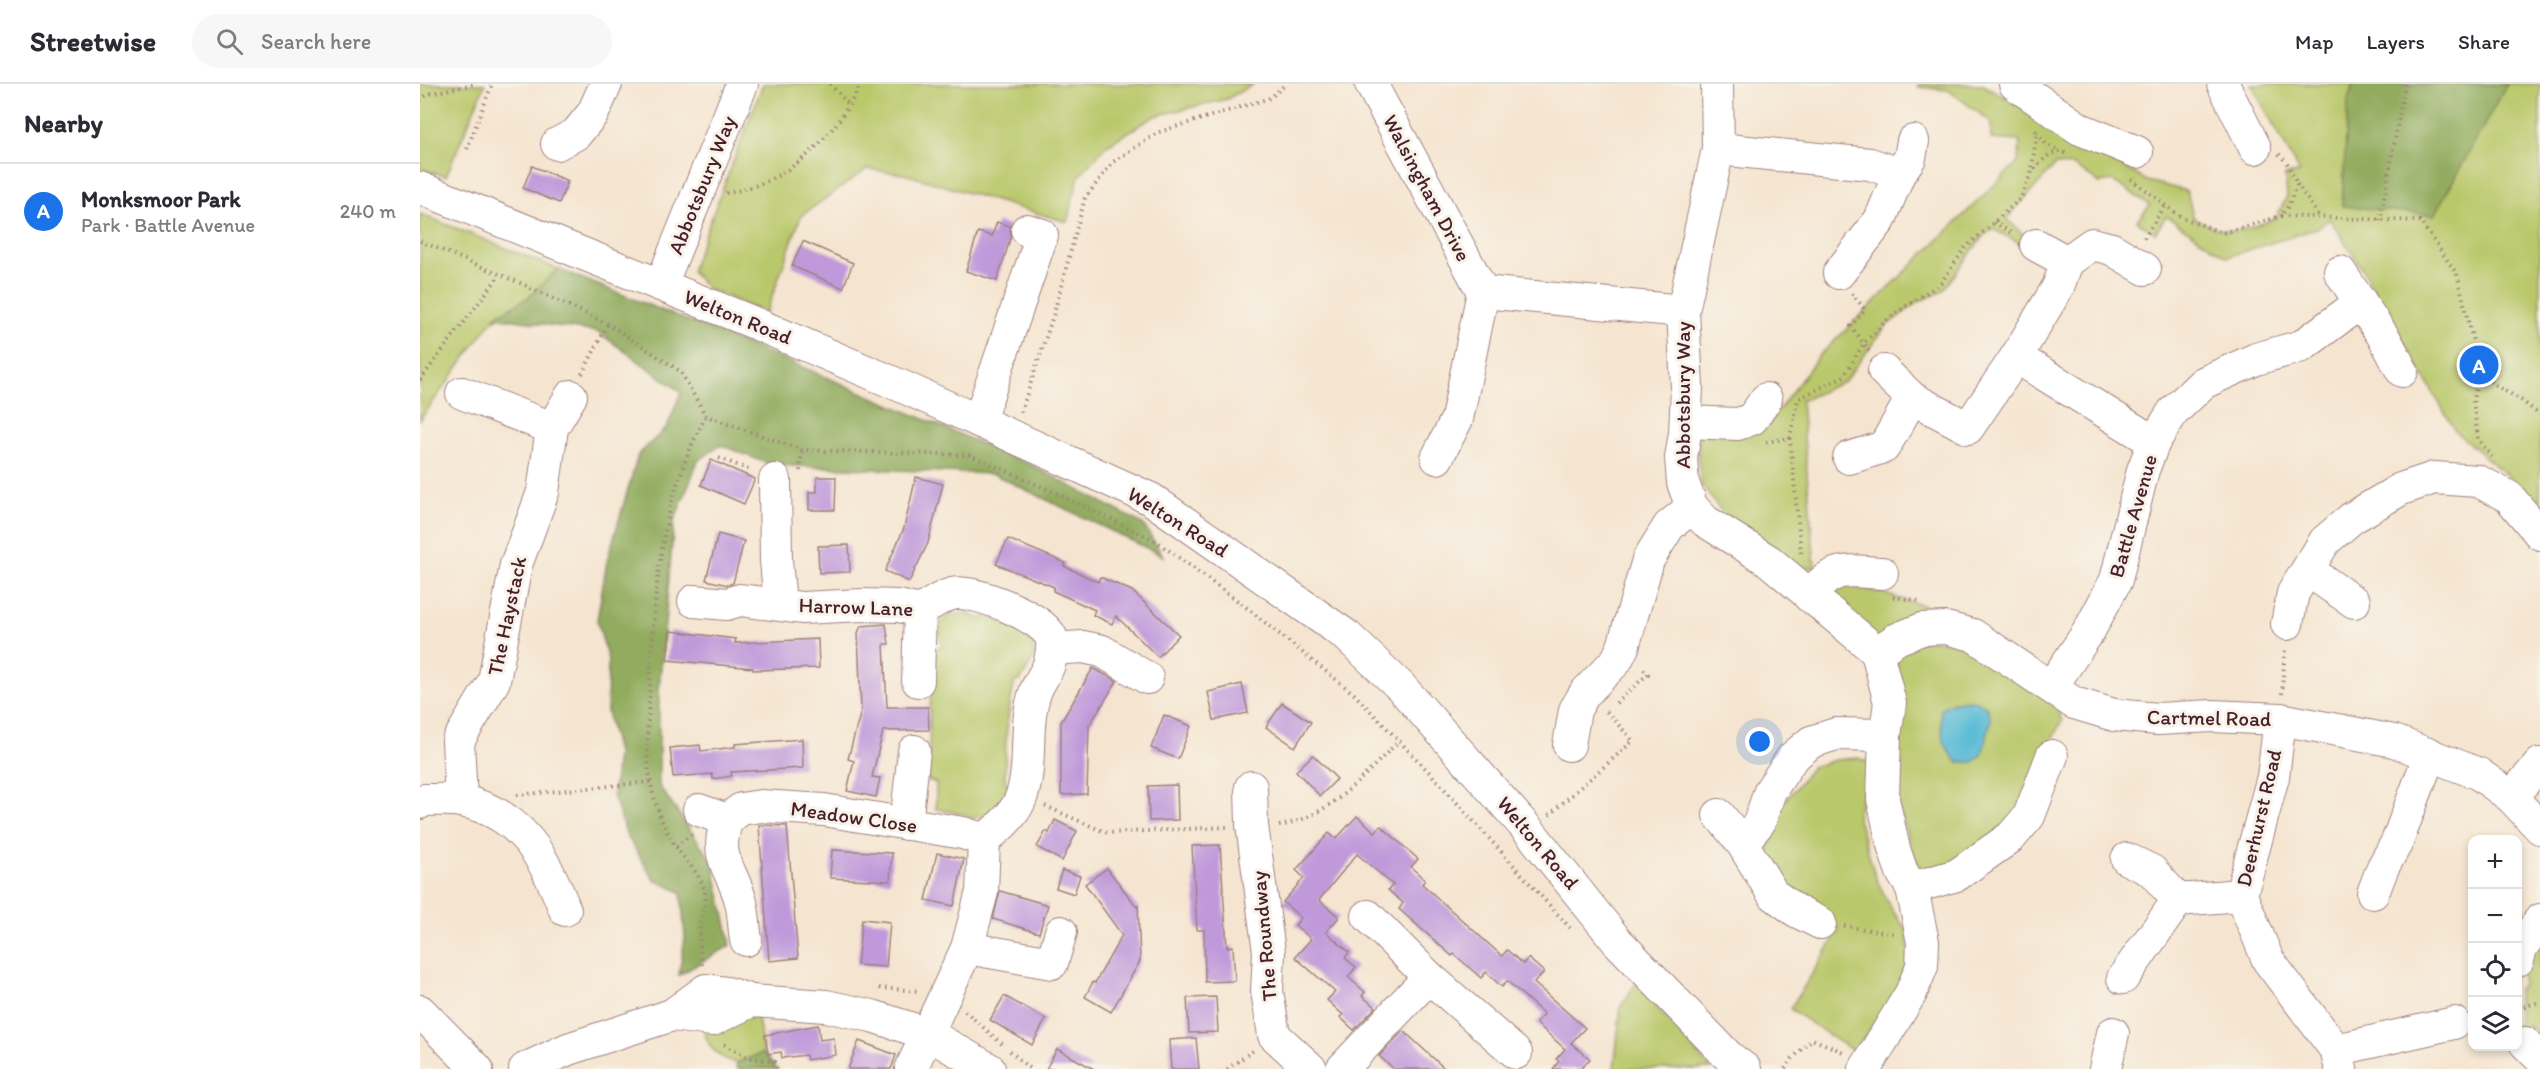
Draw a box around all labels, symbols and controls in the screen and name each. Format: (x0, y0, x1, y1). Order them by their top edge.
search box (192, 14, 612, 68)
text: Streetwise (30, 24, 156, 58)
icon: search (213, 25, 246, 58)
text: Search here (261, 28, 371, 55)
text: Map (2295, 29, 2334, 54)
text: Layers (2367, 29, 2425, 54)
text: Share (2458, 29, 2510, 54)
text: Nearby (24, 107, 103, 139)
street label: Walsingham Drive (1378, 110, 1477, 266)
street label: Abbotsbury Way (662, 112, 741, 258)
text: Monksmoor Park (81, 186, 241, 213)
text: A (37, 199, 50, 223)
text: 240 m (340, 199, 396, 223)
text: Park · Battle Avenue (81, 213, 255, 237)
street label: Welton Road (681, 284, 796, 350)
street label: Abbotsbury Way (1670, 321, 1695, 469)
pin: A (2460, 342, 2498, 388)
street label: Battle Avenue (2103, 451, 2162, 580)
street label: Welton Road (1123, 481, 1234, 563)
street label: The Haystack (482, 554, 531, 678)
street label: Harrow Lane (798, 592, 914, 621)
street label: Cartmel Road (2147, 704, 2271, 731)
your location (1745, 727, 1774, 756)
street label: Deerhurst Road (2231, 746, 2287, 889)
street label: Welton Road (1492, 791, 1585, 895)
street label: Meadow Close (789, 795, 919, 838)
map controls (2468, 835, 2522, 1051)
button: + (2468, 835, 2522, 889)
street label: The Roundway (1245, 870, 1282, 1002)
button: − (2468, 889, 2522, 943)
button: locate (2468, 943, 2522, 997)
button: layers (2468, 997, 2522, 1051)

